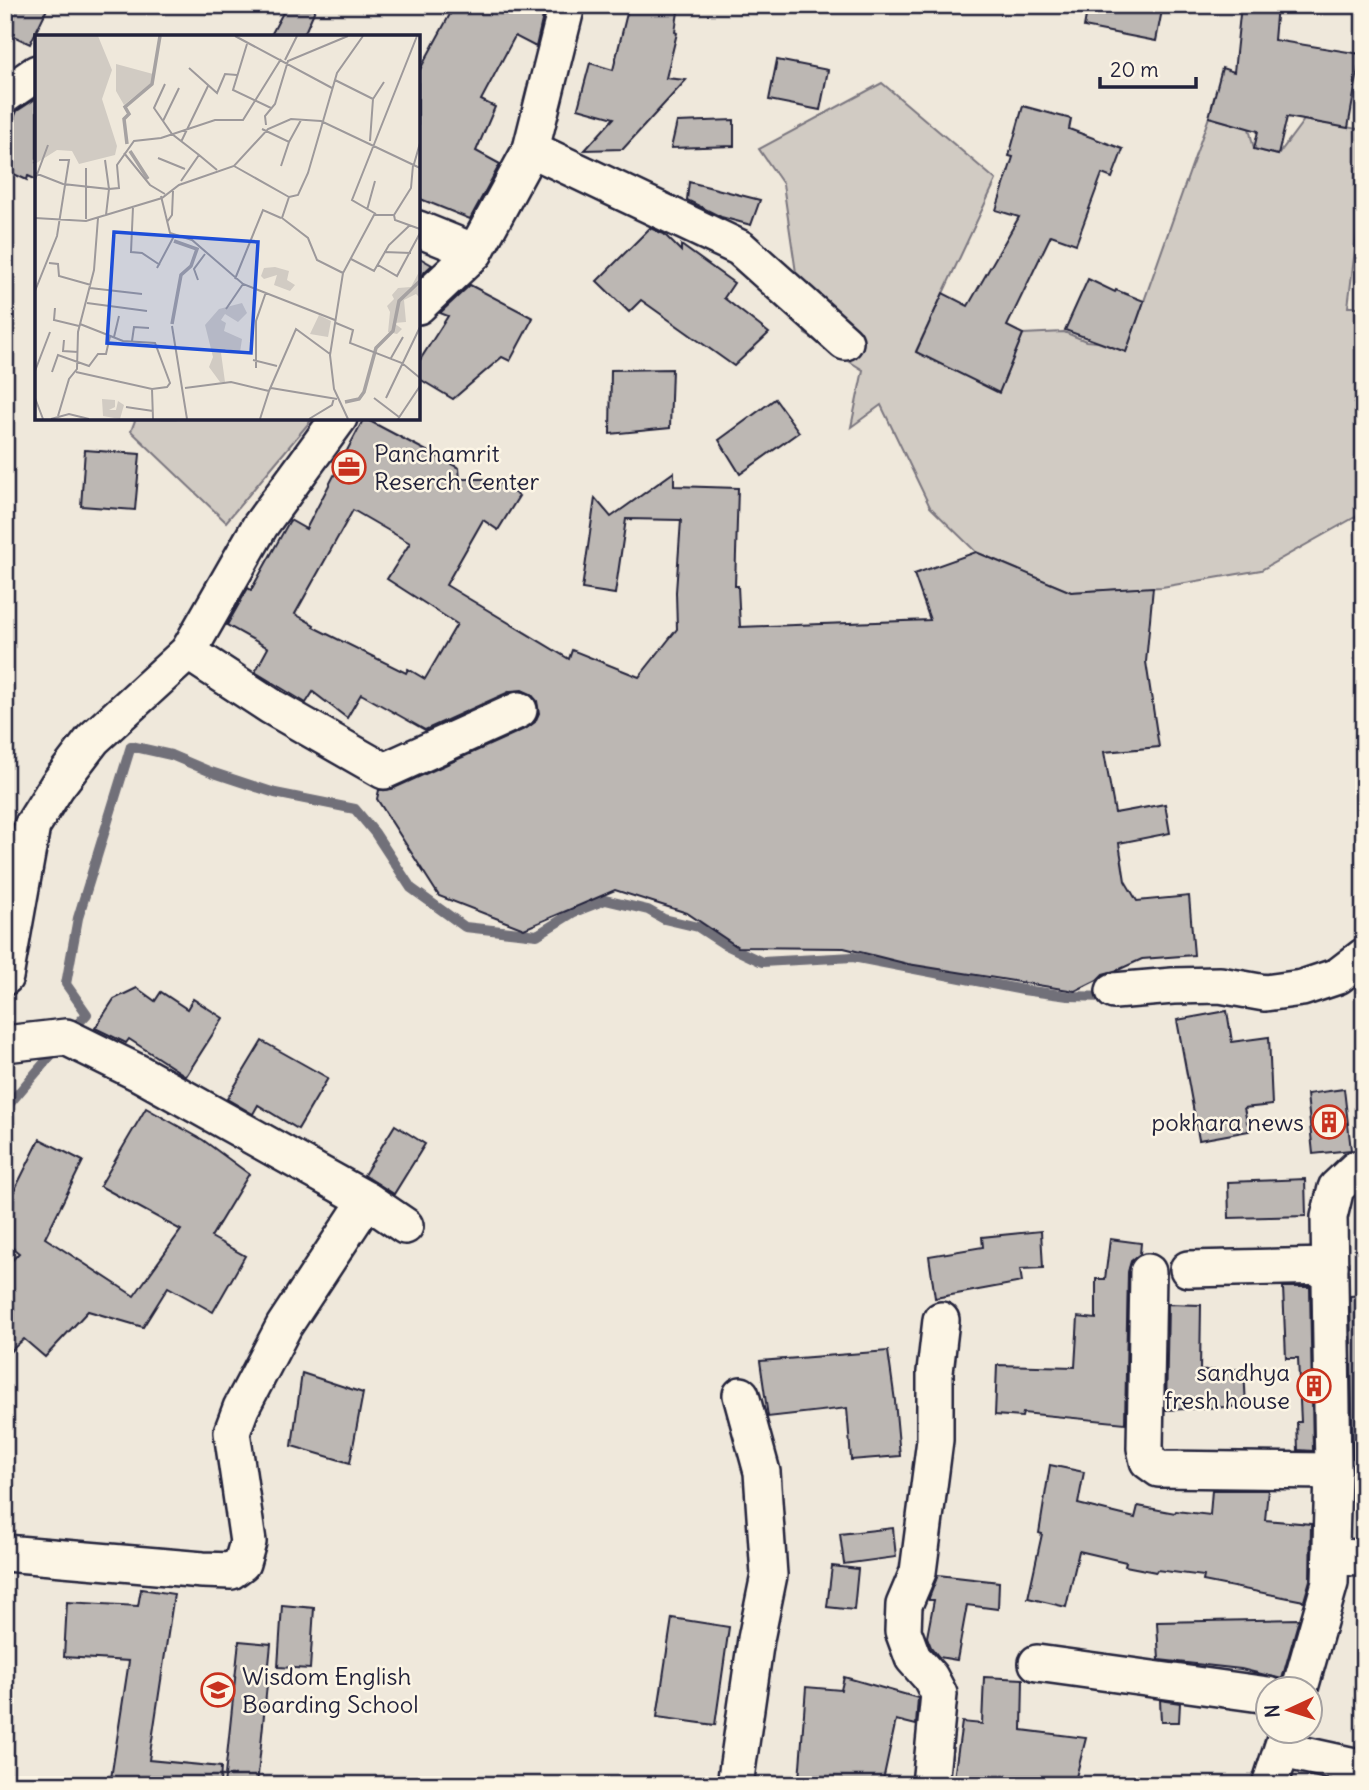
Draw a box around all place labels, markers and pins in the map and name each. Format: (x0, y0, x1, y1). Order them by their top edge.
place label: Panchamrit Reserch Center (374, 438, 539, 496)
office icon: Panchamrit Reserch Center (330, 448, 368, 486)
building icon: pokhara news (1310, 1103, 1348, 1141)
place label: pokhara news (1151, 1107, 1304, 1137)
place label: sandhya fresh house (1164, 1357, 1290, 1415)
building icon: sandhya fresh house (1295, 1367, 1333, 1405)
place label: Wisdom English Boarding School (242, 1661, 419, 1719)
school or university icon: Wisdom English Boarding School (199, 1671, 237, 1709)

